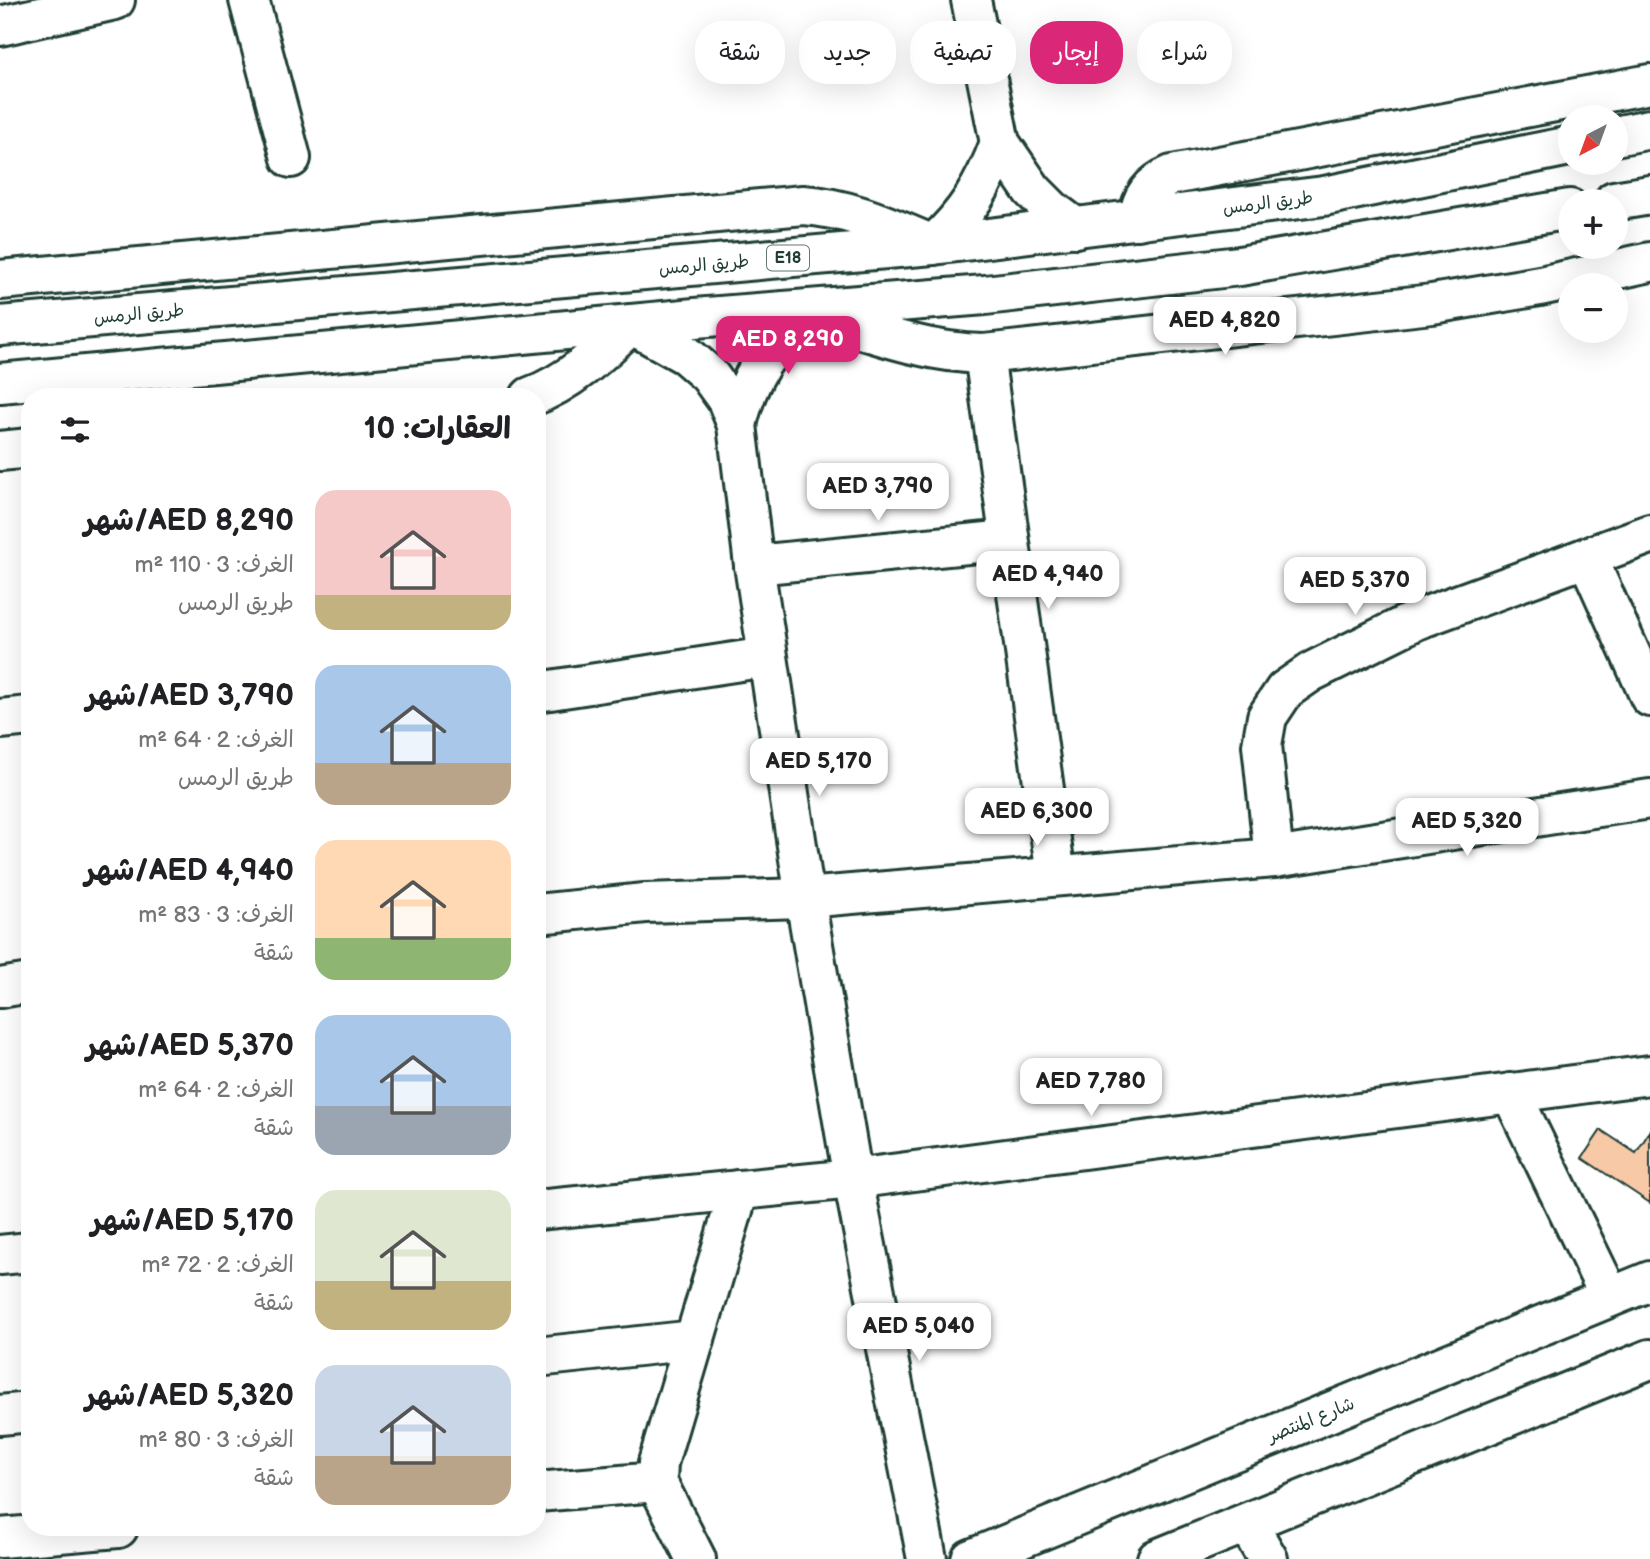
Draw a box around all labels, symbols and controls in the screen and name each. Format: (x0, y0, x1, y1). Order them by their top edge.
chip: شقة (695, 21, 785, 84)
chip: جديد (799, 21, 896, 84)
chip: تصفية (910, 21, 1016, 84)
chip: إيجار (1030, 21, 1123, 84)
chip: شراء (1137, 21, 1232, 84)
north arrow (1558, 105, 1628, 175)
map controls (1558, 105, 1628, 343)
street label: طريق الرمس (1222, 187, 1314, 219)
button: + (1558, 189, 1628, 259)
road number: E18 (767, 246, 809, 270)
street label: طريق الرمس (658, 251, 750, 279)
button: − (1558, 273, 1628, 343)
pin: AED 4,820 (1145, 298, 1305, 357)
street label: طريق الرمس (93, 300, 185, 328)
text: AED 4,820 (1169, 306, 1281, 334)
pin: AED 8,290 (708, 316, 868, 376)
text: AED 8,290 (732, 325, 844, 353)
icon: filters (56, 411, 94, 449)
text: العقارات: 10 (364, 411, 511, 447)
pin: AED 3,790 (798, 463, 958, 523)
text: AED 3,790 (823, 472, 933, 500)
text: AED 8,290/شهر (84, 503, 294, 539)
icon: home (371, 518, 455, 602)
text: الغرف: 3 · 110 m² (134, 551, 294, 579)
pin: AED 4,940 (968, 552, 1128, 611)
pin: AED 5,370 (1275, 558, 1435, 617)
text: AED 4,940 (992, 560, 1104, 588)
text: AED 5,370 (1300, 566, 1410, 594)
text: طريق الرمس (178, 589, 294, 617)
text: AED 3,790/شهر (86, 678, 294, 714)
icon: home (371, 693, 455, 777)
text: الغرف: 2 · 64 m² (138, 726, 294, 754)
pin: AED 5,170 (739, 738, 899, 798)
text: AED 5,170 (766, 747, 872, 775)
text: طريق الرمس (178, 764, 294, 792)
pin: AED 6,300 (957, 788, 1117, 848)
text: AED 6,300 (981, 797, 1093, 825)
pin: AED 5,320 (1387, 798, 1547, 858)
text: AED 5,320 (1412, 807, 1522, 835)
text: AED 4,940/شهر (85, 853, 294, 889)
icon: home (371, 868, 455, 952)
text: الغرف: 3 · 83 m² (138, 901, 294, 929)
text: شقة (254, 939, 294, 967)
text: AED 5,370/شهر (86, 1028, 294, 1064)
icon: home (371, 1043, 455, 1127)
pin: AED 7,780 (1011, 1058, 1171, 1118)
text: AED 7,780 (1036, 1067, 1146, 1095)
text: الغرف: 2 · 64 m² (138, 1076, 294, 1104)
text: شقة (254, 1114, 294, 1142)
text: AED 5,170/شهر (91, 1203, 294, 1239)
icon: home (371, 1218, 455, 1302)
text: الغرف: 2 · 72 m² (141, 1251, 294, 1279)
text: شقة (254, 1289, 294, 1317)
pin: AED 5,040 (839, 1304, 999, 1363)
text: AED 5,040 (863, 1312, 975, 1340)
text: AED 5,320/شهر (85, 1378, 294, 1414)
icon: home (371, 1393, 455, 1477)
street label: شارع المنتصر (1263, 1393, 1358, 1449)
text: الغرف: 3 · 80 m² (139, 1426, 294, 1454)
text: شقة (254, 1464, 294, 1492)

